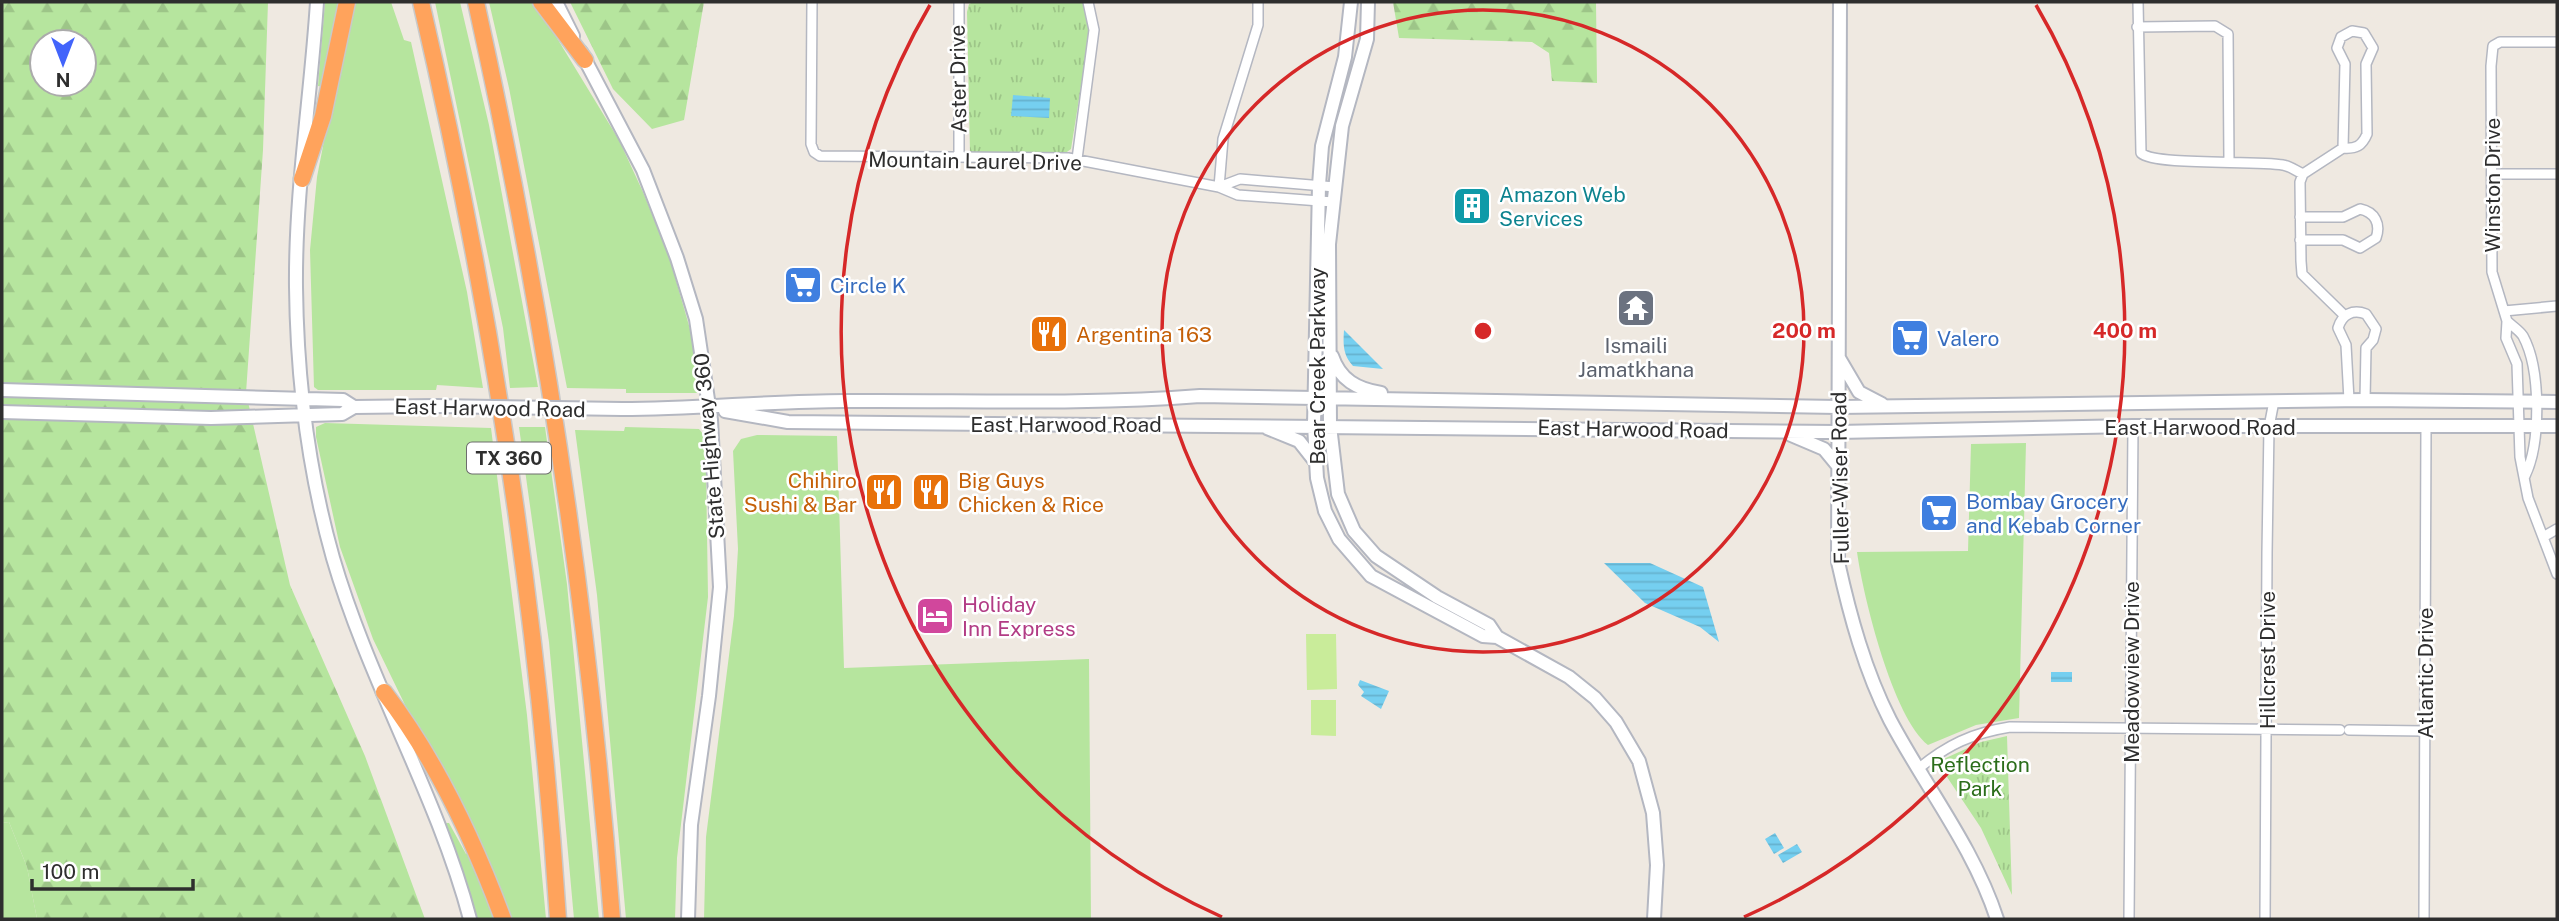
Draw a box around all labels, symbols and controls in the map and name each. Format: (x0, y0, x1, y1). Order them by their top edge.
street label: Aster Drive (945, 25, 971, 133)
north arrow (28, 28, 98, 98)
text: N (56, 69, 70, 91)
street label: Winston Drive (2480, 118, 2505, 253)
street label: Mountain Laurel Drive (868, 147, 1082, 175)
place label: Amazon Web Services (1499, 182, 1626, 231)
building icon: Amazon Web Services (1451, 185, 1493, 227)
supermarket icon: Circle K (782, 264, 824, 306)
street label: Bear Creek Parkway (1305, 267, 1330, 465)
place label: Circle K (830, 273, 906, 298)
temple icon: Ismaili Jamatkhana (1615, 287, 1657, 329)
restaurant icon: Argentina 163 (1028, 313, 1070, 355)
supermarket icon: Valero (1889, 317, 1931, 359)
text: 200 m (1772, 318, 1836, 343)
text: 400 m (2093, 318, 2157, 343)
centre of rings (1471, 319, 1495, 343)
place label: Argentina 163 (1076, 322, 1212, 347)
place label: Valero (1937, 326, 1999, 351)
place label: Ismaili Jamatkhana (1578, 333, 1694, 382)
street label: State Highway 360 (688, 352, 730, 540)
street label: Fuller-Wiser Road (1826, 391, 1854, 565)
street label: East Harwood Road (394, 394, 586, 422)
street label: East Harwood Road (970, 412, 1162, 437)
street label: East Harwood Road (1537, 415, 1729, 443)
street label: East Harwood Road (2104, 415, 2296, 440)
road number: TX 360 (467, 442, 551, 474)
place label: Chihiro Sushi & Bar (744, 468, 857, 517)
place label: Big Guys Chicken & Rice (958, 468, 1104, 517)
restaurant icon: Chihiro Sushi & Bar (863, 471, 905, 513)
restaurant icon: Big Guys Chicken & Rice (910, 471, 952, 513)
place label: Bombay Grocery and Kebab Corner (1966, 489, 2141, 538)
supermarket icon: Bombay Grocery and Kebab Corner (1918, 492, 1960, 534)
street label: Meadowview Drive (2119, 581, 2144, 763)
street label: Hillcrest Drive (2255, 591, 2280, 729)
place label: Holiday Inn Express (962, 592, 1076, 641)
hotel icon: Holiday Inn Express (914, 595, 956, 637)
street label: Atlantic Drive (2413, 607, 2438, 739)
park label: Reflection Park (1930, 752, 2030, 801)
scale bar (32, 848, 192, 892)
text: 100 m (42, 859, 99, 884)

